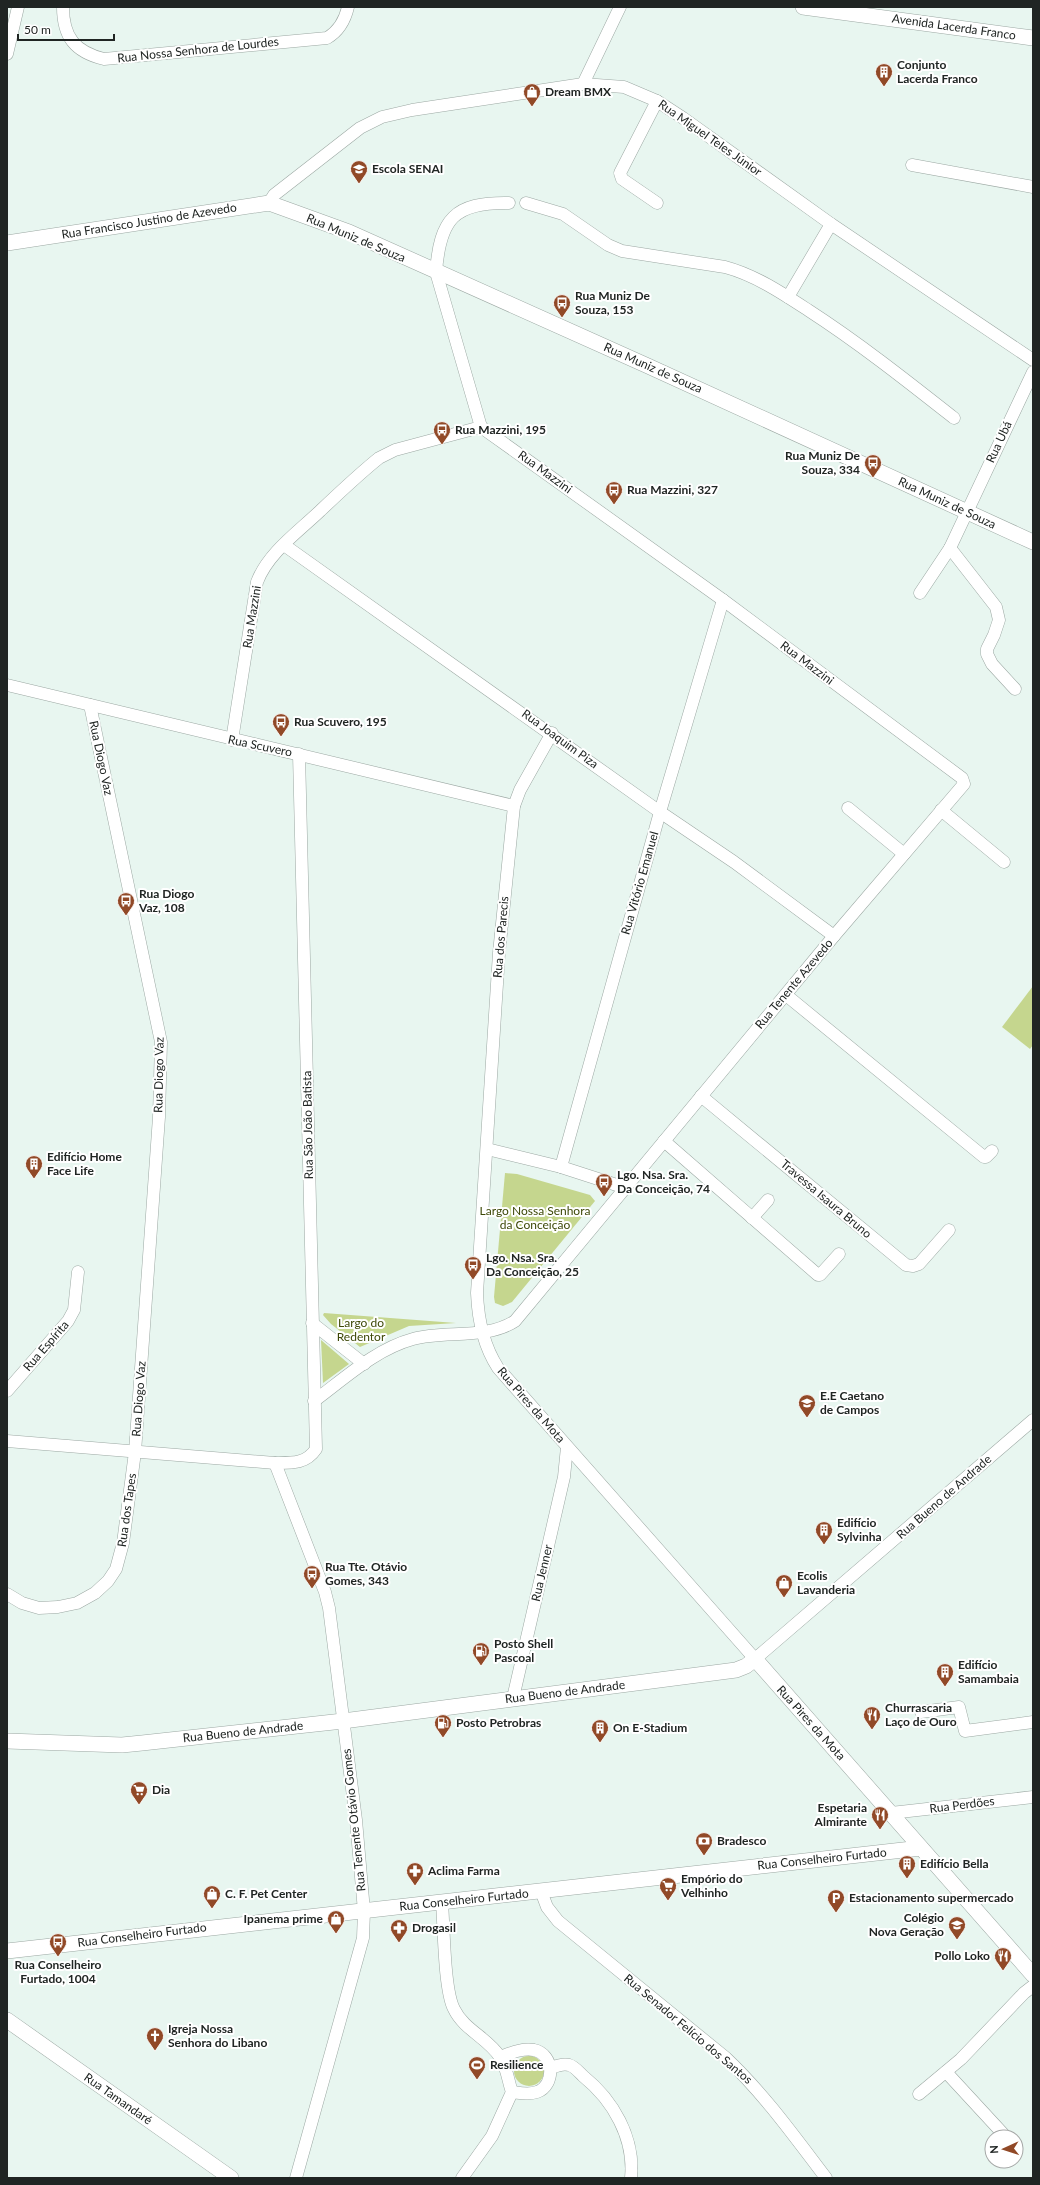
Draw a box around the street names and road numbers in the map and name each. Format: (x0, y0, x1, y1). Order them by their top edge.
street label: Avenida Lacerda Franco (891, 10, 1017, 43)
street label: Rua Nossa Senhora de Lourdes (116, 34, 279, 65)
street label: Rua Miguel Teles Júnior (656, 96, 766, 179)
street label: Rua Francisco Justino de Azevedo (60, 199, 238, 242)
street label: Rua Muniz de Souza (304, 210, 408, 265)
street label: Rua Muniz de Souza (602, 339, 705, 396)
street label: Rua Ubá (982, 418, 1015, 465)
street label: Rua Mazzini (515, 447, 575, 496)
street label: Rua Muniz de Souza (896, 473, 999, 532)
street label: Rua Mazzini (239, 584, 264, 649)
street label: Rua Mazzini (778, 638, 837, 688)
street label: Rua Joaquim Piza (519, 706, 602, 771)
street label: Rua Diogo Vaz (86, 719, 117, 797)
street label: Rua Scuvero (227, 731, 294, 760)
street label: Rua Vitório Emanuel (618, 829, 661, 936)
street label: Rua dos Parecis (489, 895, 512, 978)
street label: Rua Tenente Azevedo (752, 935, 836, 1032)
street label: Rua Diogo Vaz (150, 1036, 167, 1113)
street label: Rua São João Batista (299, 1070, 316, 1180)
street label: Travessa Isaura Bruno (778, 1156, 875, 1241)
street label: Rua Espírita (20, 1317, 72, 1374)
street label: Rua Diogo Vaz (128, 1360, 149, 1437)
street label: Rua Pires da Mota (494, 1364, 568, 1446)
street label: Rua Bueno de Andrade (893, 1451, 994, 1542)
street label: Rua dos Tapes (114, 1472, 139, 1548)
street label: Rua Jenner (528, 1542, 555, 1603)
street label: Rua Bueno de Andrade (504, 1677, 626, 1706)
street label: Rua Pires da Mota (774, 1682, 849, 1763)
street label: Rua Bueno de Andrade (182, 1718, 304, 1745)
street label: Rua Tenente Otávio Gomes (339, 1748, 368, 1892)
street label: Rua Perdões (929, 1793, 995, 1816)
street label: Rua Conselheiro Furtado (757, 1844, 887, 1873)
street label: Rua Conselheiro Furtado (399, 1885, 529, 1914)
street label: Rua Conselheiro Furtado (77, 1919, 207, 1950)
street label: Rua Senador Felício dos Santos (621, 1970, 756, 2087)
street label: Rua Tamandaré (81, 2070, 155, 2128)

